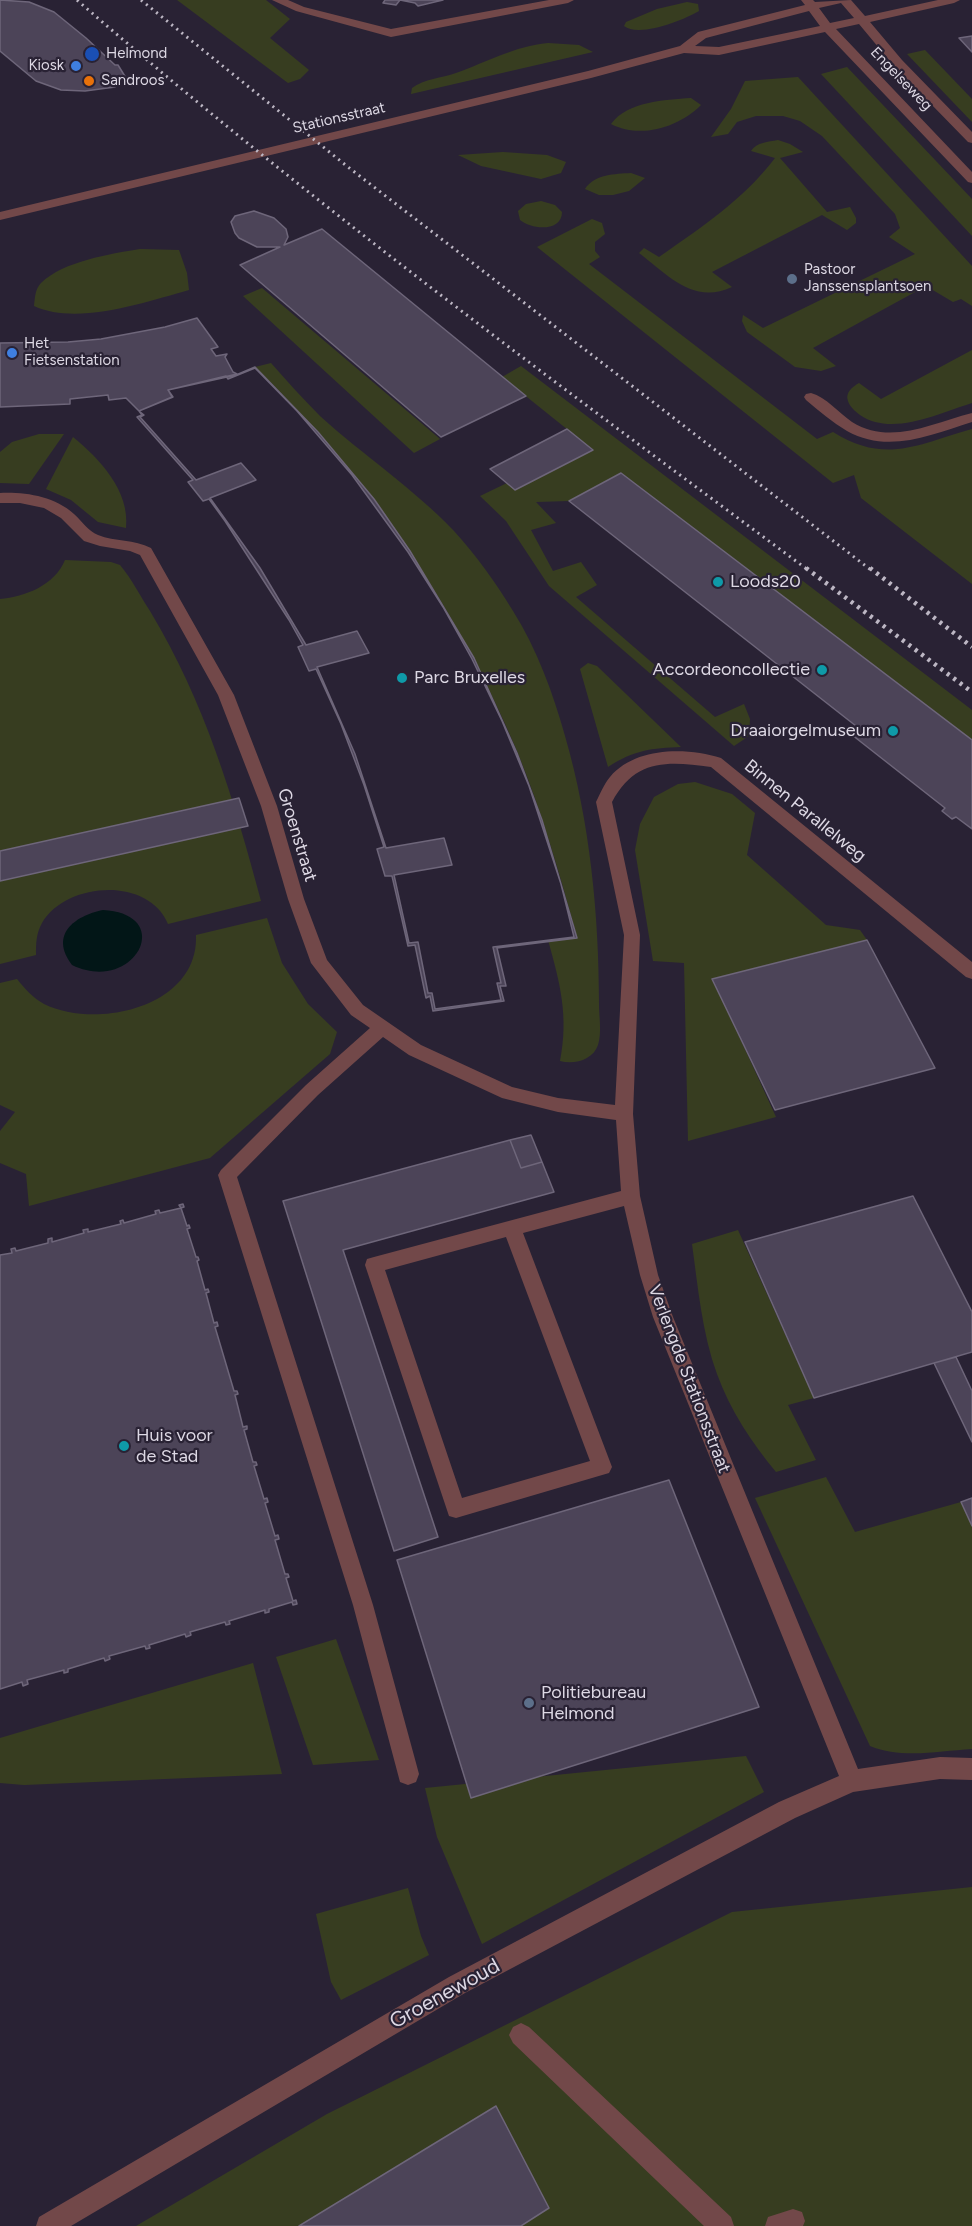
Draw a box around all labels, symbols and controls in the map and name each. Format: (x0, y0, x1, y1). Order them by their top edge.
street label: Engelseweg (866, 44, 936, 114)
marker: Helmond (83, 45, 101, 63)
place label: Helmond (106, 45, 167, 63)
place label: Kiosk (28, 57, 64, 75)
marker: Kiosk (69, 59, 83, 73)
place label: Sandroos (101, 72, 164, 90)
marker: Sandroos (82, 74, 96, 88)
street label: Stationsstraat (291, 99, 387, 137)
place label: Pastoor Janssensplantsoen (804, 261, 931, 296)
marker: Pastoor Janssensplantsoen (785, 272, 799, 286)
place label: Het Fietsenstation (24, 335, 120, 370)
marker: Het Fietsenstation (5, 346, 19, 360)
place label: Loods20 (730, 571, 801, 593)
marker: Loods20 (711, 575, 725, 589)
place label: Accordeoncollectie (653, 659, 810, 681)
marker: Accordeoncollectie (815, 663, 829, 677)
place label: Parc Bruxelles (414, 667, 525, 689)
marker: Parc Bruxelles (395, 671, 409, 685)
place label: Draaiorgelmuseum (730, 720, 881, 742)
marker: Draaiorgelmuseum (886, 724, 900, 738)
street label: Binnen Parallelweg (740, 755, 870, 867)
street label: Groenstraat (273, 786, 321, 884)
street label: Verlengde Stationsstraat (643, 1282, 735, 1476)
place label: Huis voor de Stad (136, 1425, 213, 1468)
marker: Huis voor de Stad (117, 1439, 131, 1453)
place label: Politiebureau Helmond (541, 1682, 646, 1724)
marker: Politiebureau Helmond (522, 1696, 536, 1710)
street label: Groenewoud (386, 1953, 504, 2035)

